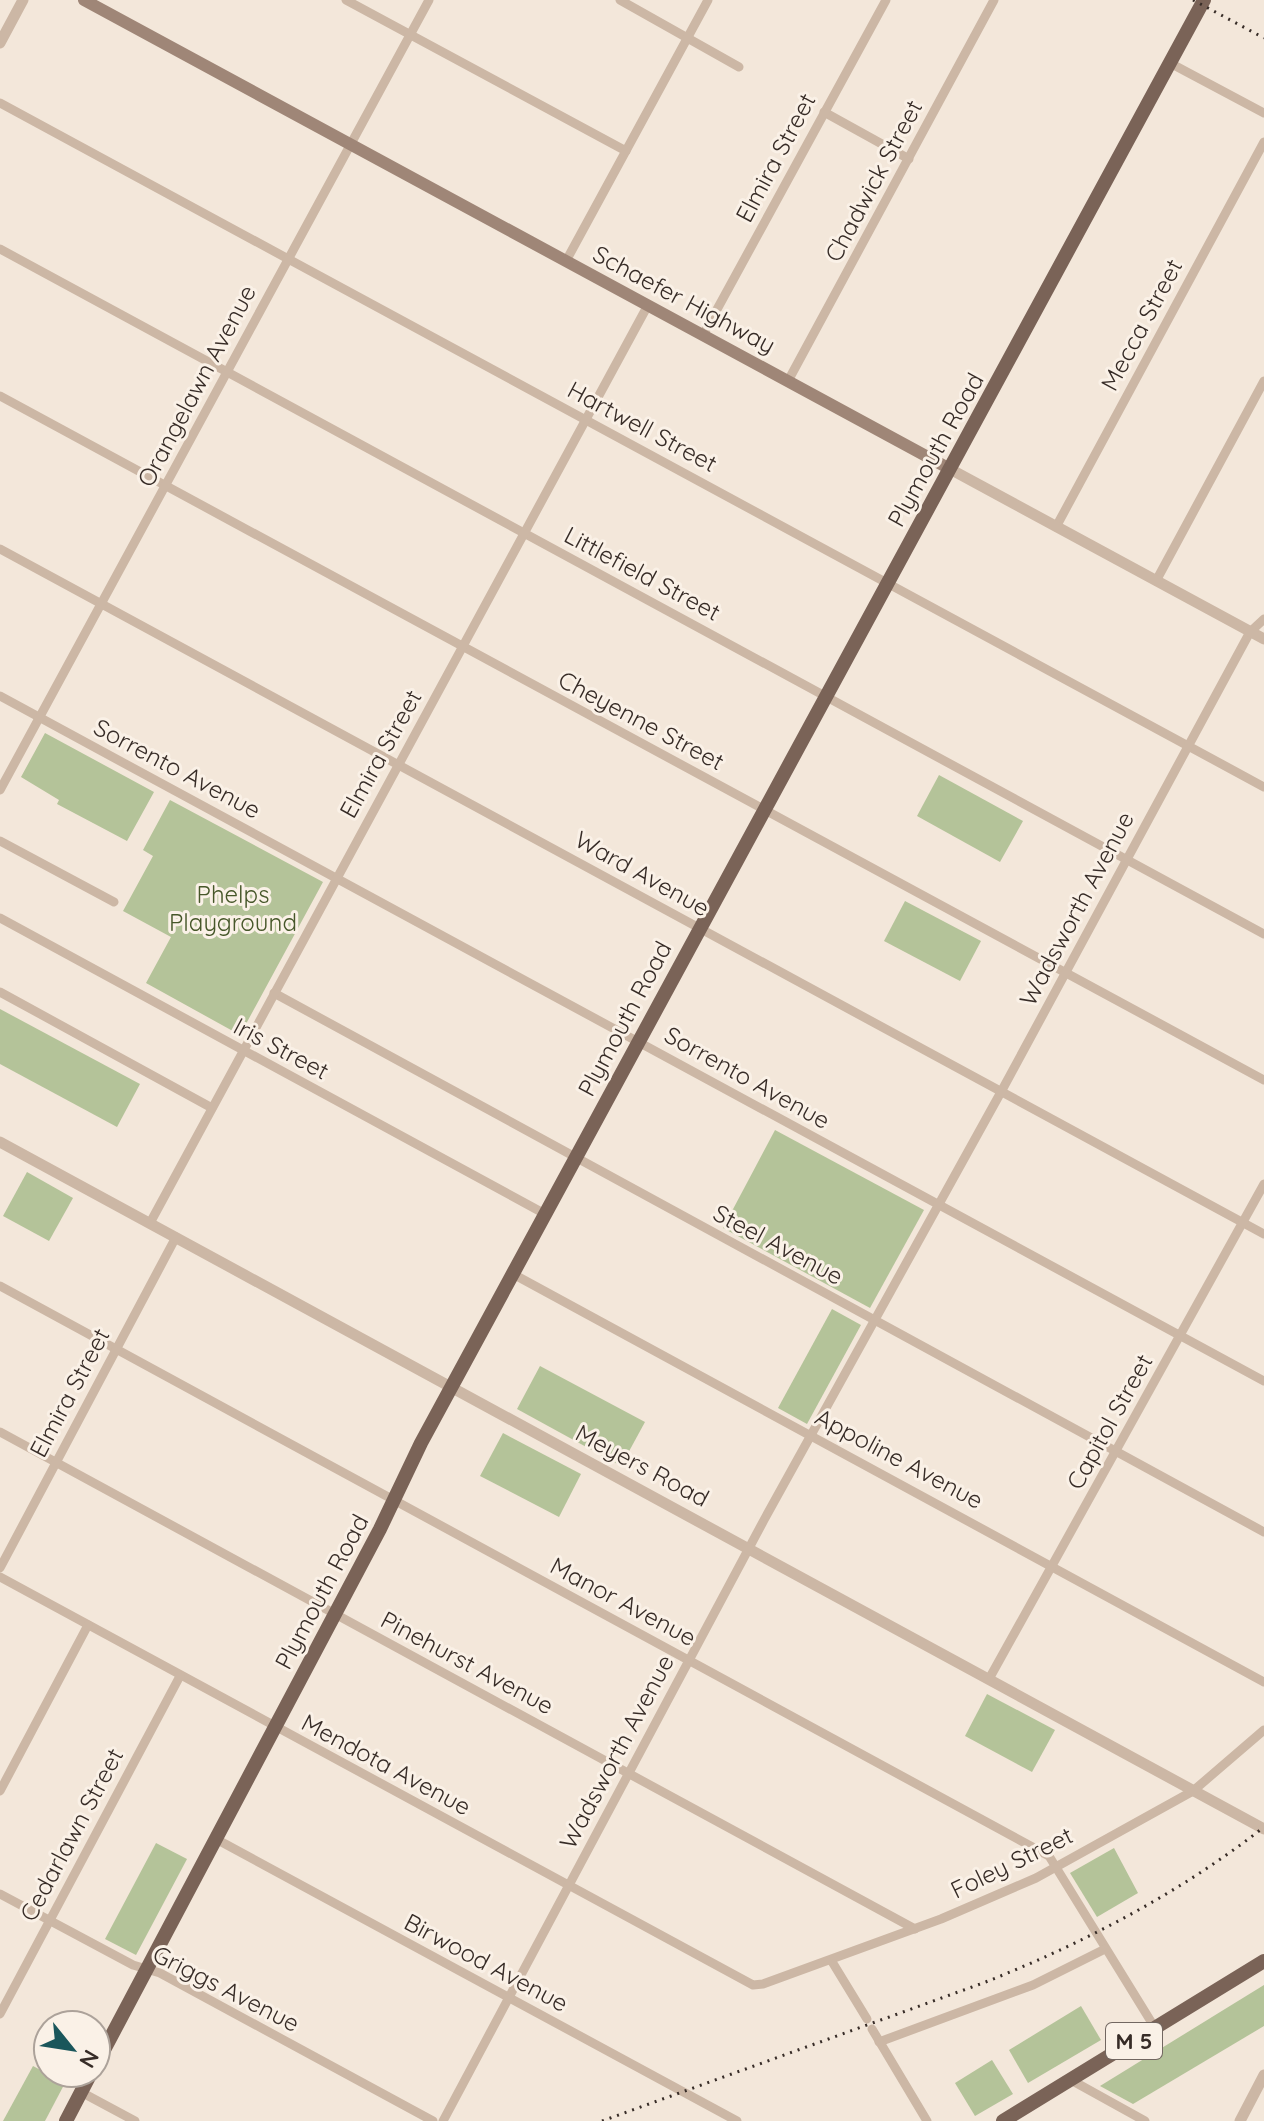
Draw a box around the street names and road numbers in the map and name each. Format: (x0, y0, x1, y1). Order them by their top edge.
street label: Elmira Street (729, 88, 822, 227)
street label: Chadwick Street (818, 94, 928, 267)
street label: Schaefer Highway (588, 238, 781, 360)
street label: Mecca Street (1094, 253, 1188, 396)
street label: Orangelawn Avenue (130, 279, 262, 492)
street label: Plymouth Road (881, 367, 990, 532)
street label: Hartwell Street (563, 374, 722, 478)
street label: Littlefield Street (559, 519, 726, 627)
street label: Cheyenne Street (554, 664, 729, 776)
street label: Elmira Street (333, 684, 428, 823)
street label: Sorrento Avenue (89, 712, 266, 825)
street label: Wadsworth Avenue (1012, 806, 1140, 1011)
street label: Ward Avenue (570, 824, 715, 922)
street label: Plymouth Road (571, 936, 678, 1101)
street label: Iris Street (229, 1011, 334, 1086)
street label: Sorrento Avenue (660, 1019, 835, 1135)
street label: Steel Avenue (708, 1197, 849, 1291)
street label: Elmira Street (23, 1323, 116, 1462)
street label: Capitol Street (1060, 1349, 1159, 1494)
street label: Appoline Avenue (810, 1401, 989, 1515)
street label: Meyers Road (571, 1417, 714, 1513)
street label: Plymouth Road (268, 1509, 375, 1674)
street label: Manor Avenue (546, 1550, 701, 1652)
street label: Pinehurst Avenue (376, 1604, 559, 1720)
street label: Wadsworth Avenue (552, 1649, 680, 1854)
street label: Mendota Avenue (297, 1707, 476, 1821)
street label: Cedarlawn Street (13, 1743, 129, 1926)
street label: Foley Street (946, 1820, 1078, 1905)
street label: Birwood Avenue (399, 1906, 574, 2018)
street label: Griggs Avenue (148, 1938, 305, 2038)
road number: M 5 (1106, 2023, 1162, 2059)

